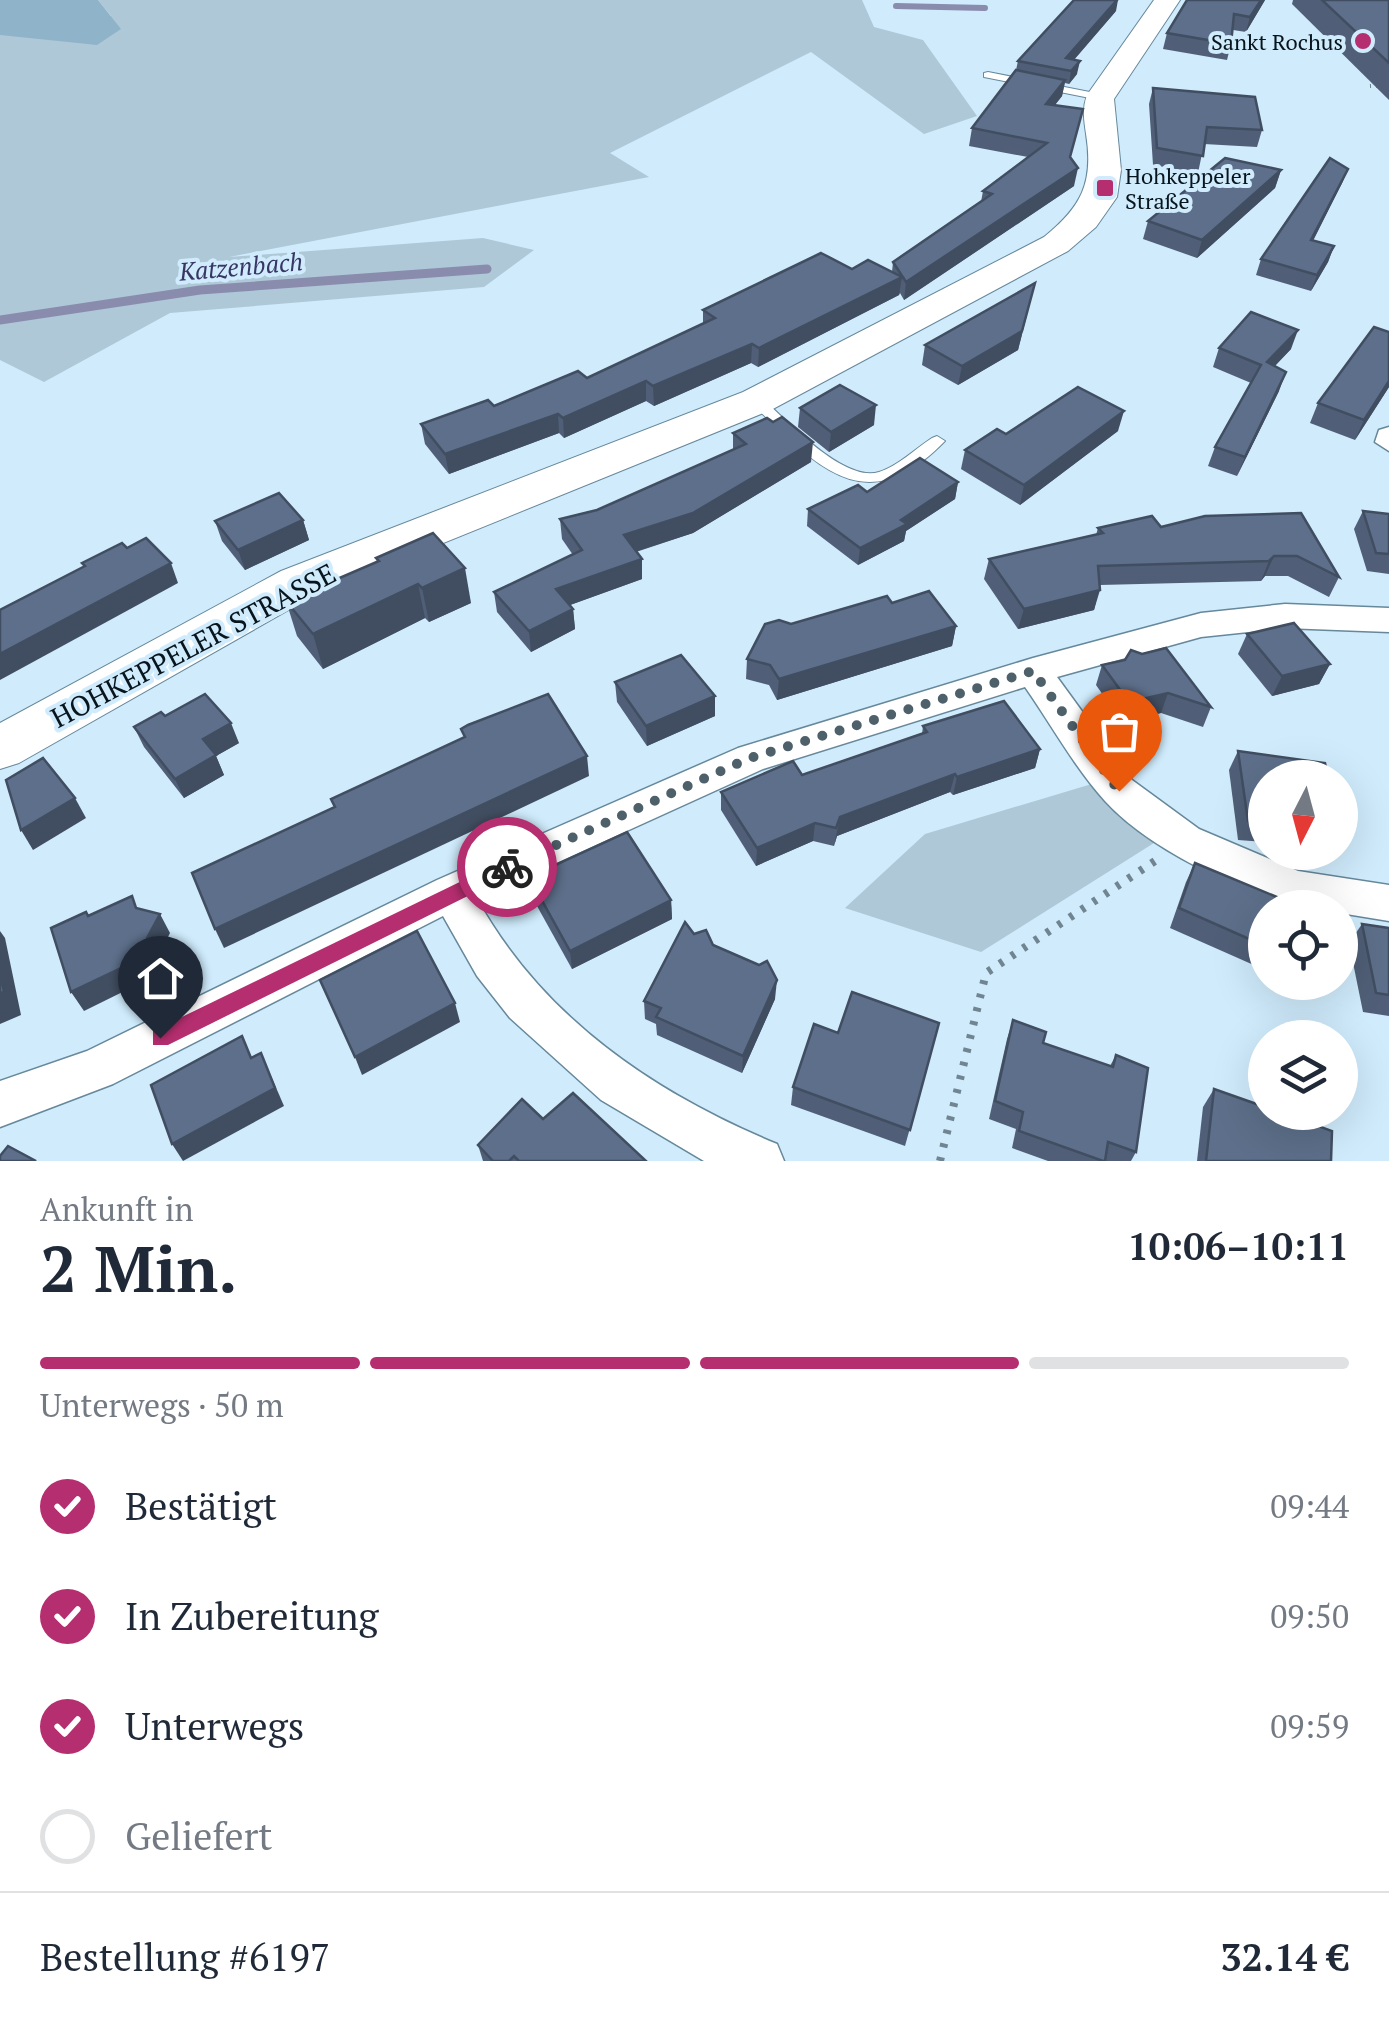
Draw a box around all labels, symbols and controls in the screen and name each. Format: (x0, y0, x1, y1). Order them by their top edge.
place label: Sankt Rochus (1211, 27, 1343, 56)
marker: Sankt Rochus (1352, 30, 1374, 52)
place label: Hohkeppeler Straße (1125, 161, 1251, 215)
marker: Hohkeppeler Straße (1094, 177, 1116, 199)
water label: Katzenbach (177, 244, 304, 288)
street label: HOHKEPPELER STRASSE (44, 554, 342, 736)
pin (1077, 689, 1162, 792)
icon: bag (1092, 704, 1147, 759)
north arrow (1248, 760, 1358, 870)
map controls (1248, 760, 1358, 1130)
courier (457, 817, 557, 917)
icon: bike (480, 840, 535, 895)
button: locate (1248, 890, 1358, 1000)
pin (118, 936, 203, 1039)
icon: home (133, 951, 188, 1006)
button: layers (1248, 1020, 1358, 1130)
text: Ankunft in (40, 1188, 194, 1230)
text: 10:06–10:11 (1127, 1221, 1349, 1271)
text: 2 Min. (40, 1224, 237, 1311)
text: Unterwegs · 50 m (40, 1384, 284, 1426)
icon: check (40, 1479, 95, 1534)
text: Bestätigt (125, 1481, 277, 1531)
text: 09:44 (1270, 1485, 1349, 1527)
icon: check (40, 1589, 95, 1644)
text: In Zubereitung (125, 1591, 379, 1641)
text: 09:50 (1270, 1595, 1349, 1637)
icon: check (40, 1699, 95, 1754)
text: Unterwegs (125, 1701, 304, 1751)
text: 09:59 (1270, 1705, 1349, 1747)
text: Geliefert (125, 1811, 272, 1861)
text: Bestellung #6197 (40, 1932, 330, 1982)
text: 32.14 € (1220, 1932, 1349, 1982)

